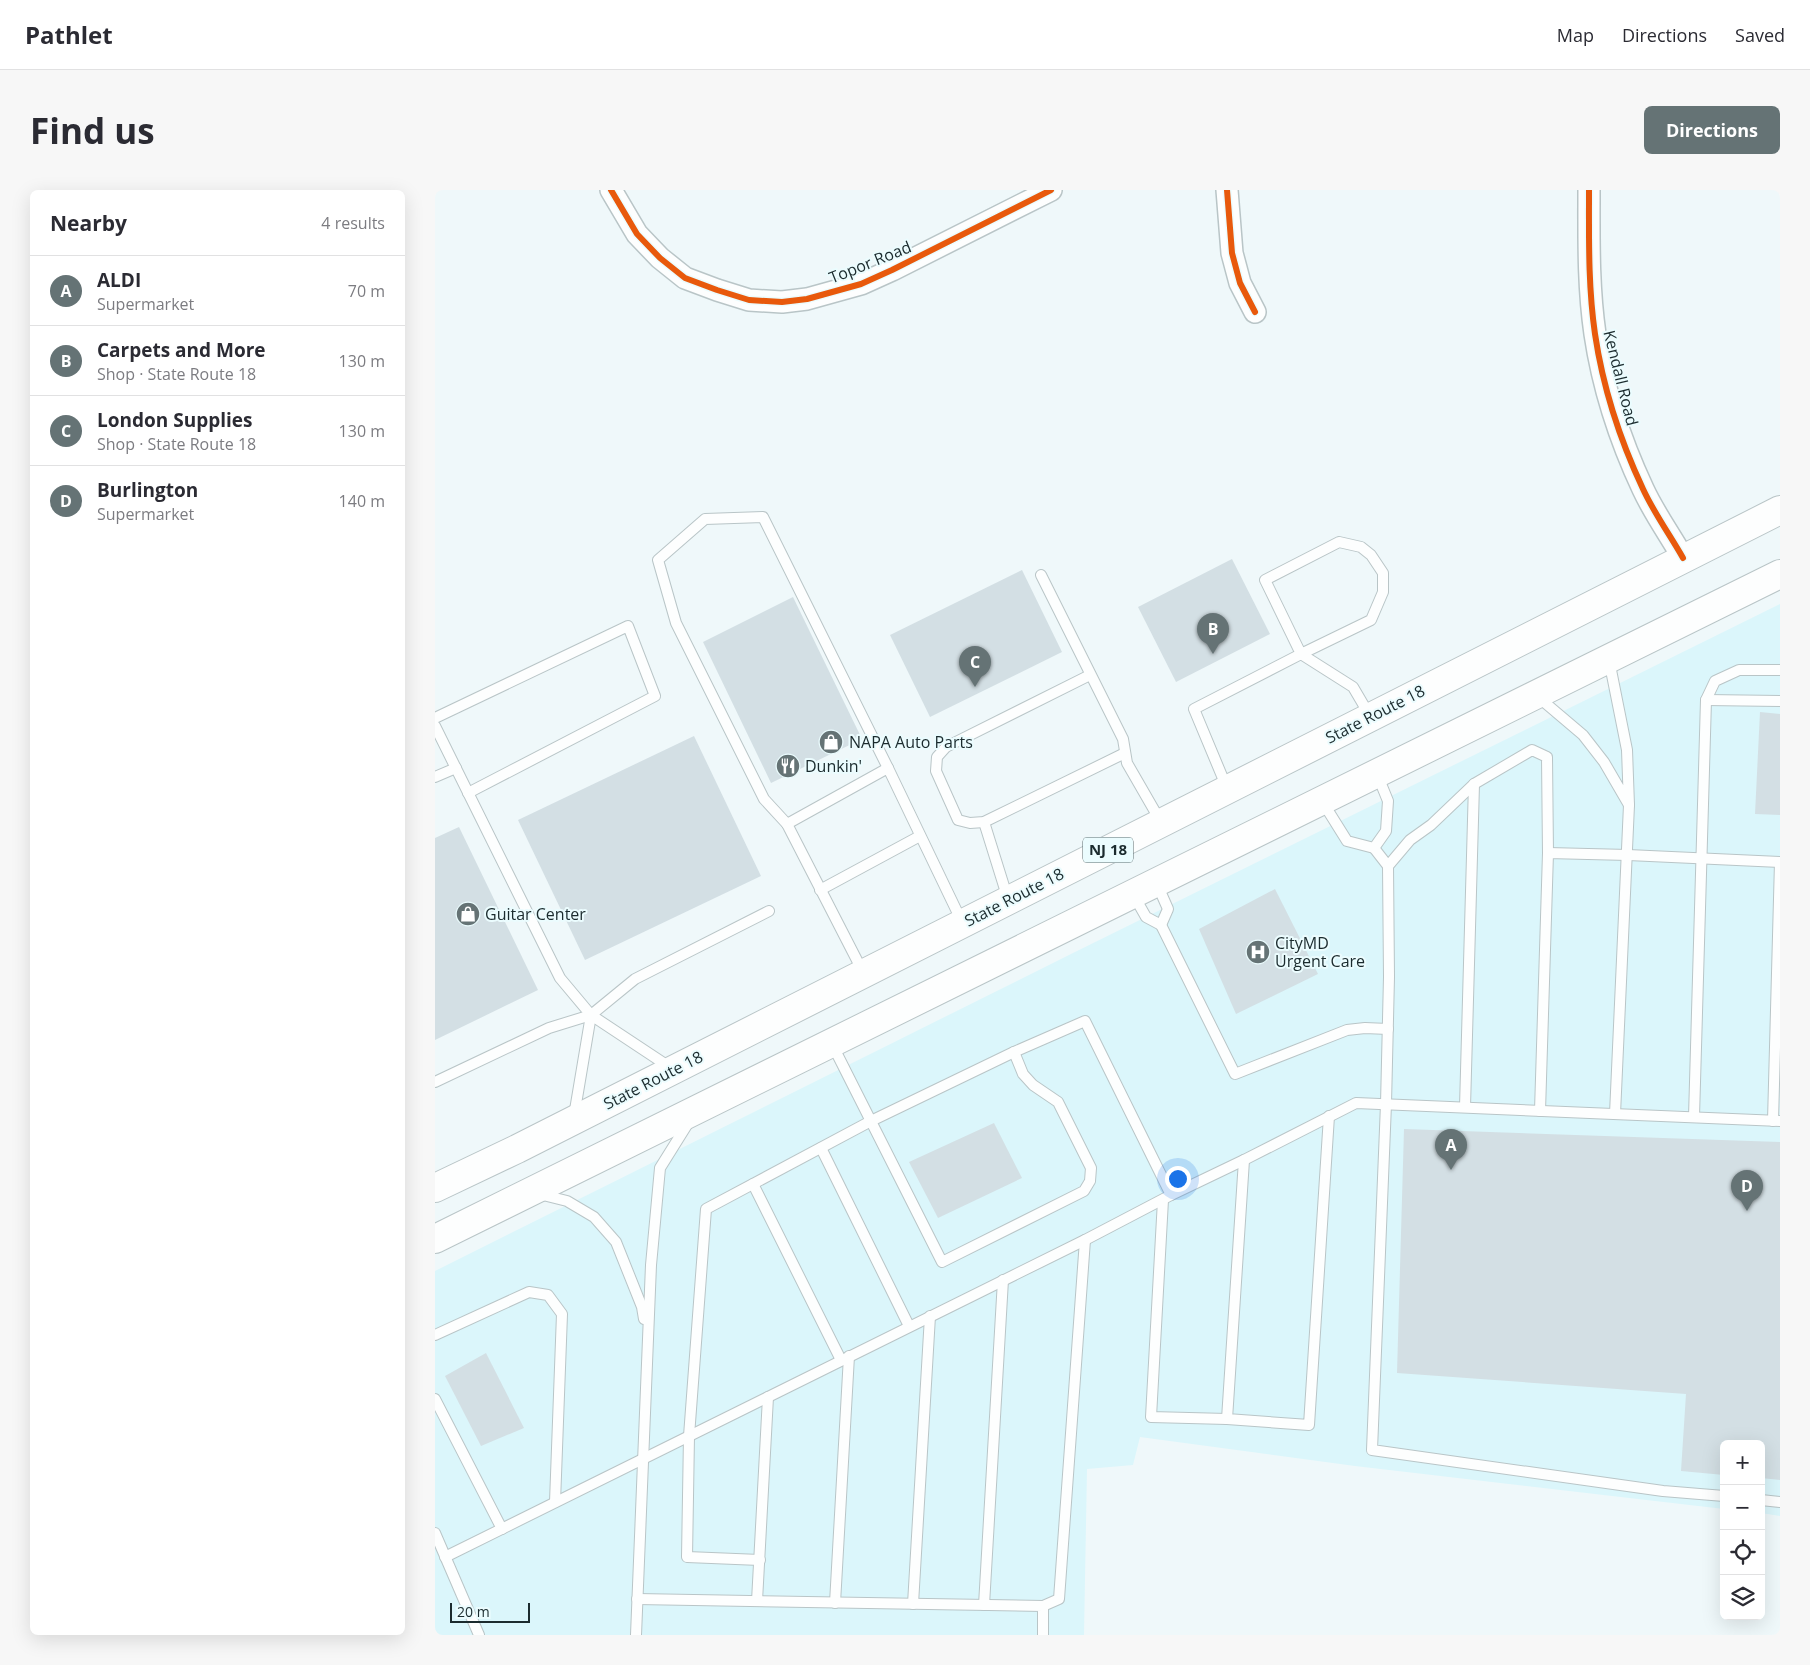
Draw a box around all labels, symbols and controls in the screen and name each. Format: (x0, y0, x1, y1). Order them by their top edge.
text: Pathlet (25, 18, 113, 51)
text: Map (1557, 23, 1594, 47)
text: Directions (1622, 23, 1707, 47)
text: Saved (1735, 23, 1785, 47)
button: Directions (1644, 106, 1780, 154)
text: Find us (30, 107, 155, 154)
text: Nearby (50, 209, 127, 237)
text: 4 results (321, 212, 385, 234)
street label: Topor Road (826, 236, 914, 288)
text: ALDI (97, 267, 141, 293)
text: A (60, 280, 72, 302)
text: 70 m (348, 280, 385, 302)
text: Supermarket (97, 293, 194, 315)
street label: Kendall Road (1599, 328, 1643, 428)
text: Carpets and More (97, 337, 266, 363)
text: B (61, 350, 71, 372)
text: 130 m (339, 350, 385, 372)
text: Shop · State Route 18 (97, 363, 256, 385)
text: London Supplies (97, 407, 252, 433)
text: C (61, 420, 71, 442)
text: 130 m (339, 420, 385, 442)
text: Shop · State Route 18 (97, 433, 256, 455)
text: Burlington (97, 477, 198, 503)
text: D (60, 490, 72, 512)
text: 140 m (339, 490, 385, 512)
text: Supermarket (97, 503, 194, 525)
pin: B (1197, 613, 1229, 654)
pin: C (959, 646, 991, 687)
street label: State Route 18 (1322, 680, 1428, 748)
shop icon: NAPA Auto Parts (818, 729, 844, 755)
place label: NAPA Auto Parts (849, 731, 973, 753)
restaurant icon: Dunkin' (775, 753, 801, 779)
place label: Dunkin' (805, 755, 862, 777)
road number: NJ 18 (1083, 838, 1133, 862)
street label: State Route 18 (961, 863, 1067, 931)
shop icon: Guitar Center (455, 901, 481, 927)
place label: Guitar Center (485, 903, 586, 925)
place label: CityMD Urgent Care (1275, 932, 1365, 972)
hospital icon: CityMD Urgent Care (1245, 939, 1271, 965)
street label: State Route 18 (600, 1046, 706, 1114)
pin: A (1435, 1129, 1467, 1170)
your location (1165, 1166, 1191, 1192)
pin: D (1731, 1170, 1763, 1211)
map controls (1720, 1440, 1765, 1620)
button: + (1720, 1440, 1765, 1485)
button: − (1720, 1485, 1765, 1530)
button: locate (1720, 1530, 1765, 1575)
button: layers (1720, 1575, 1765, 1620)
scale bar (450, 1600, 530, 1623)
text: 20 m (457, 1602, 490, 1621)

